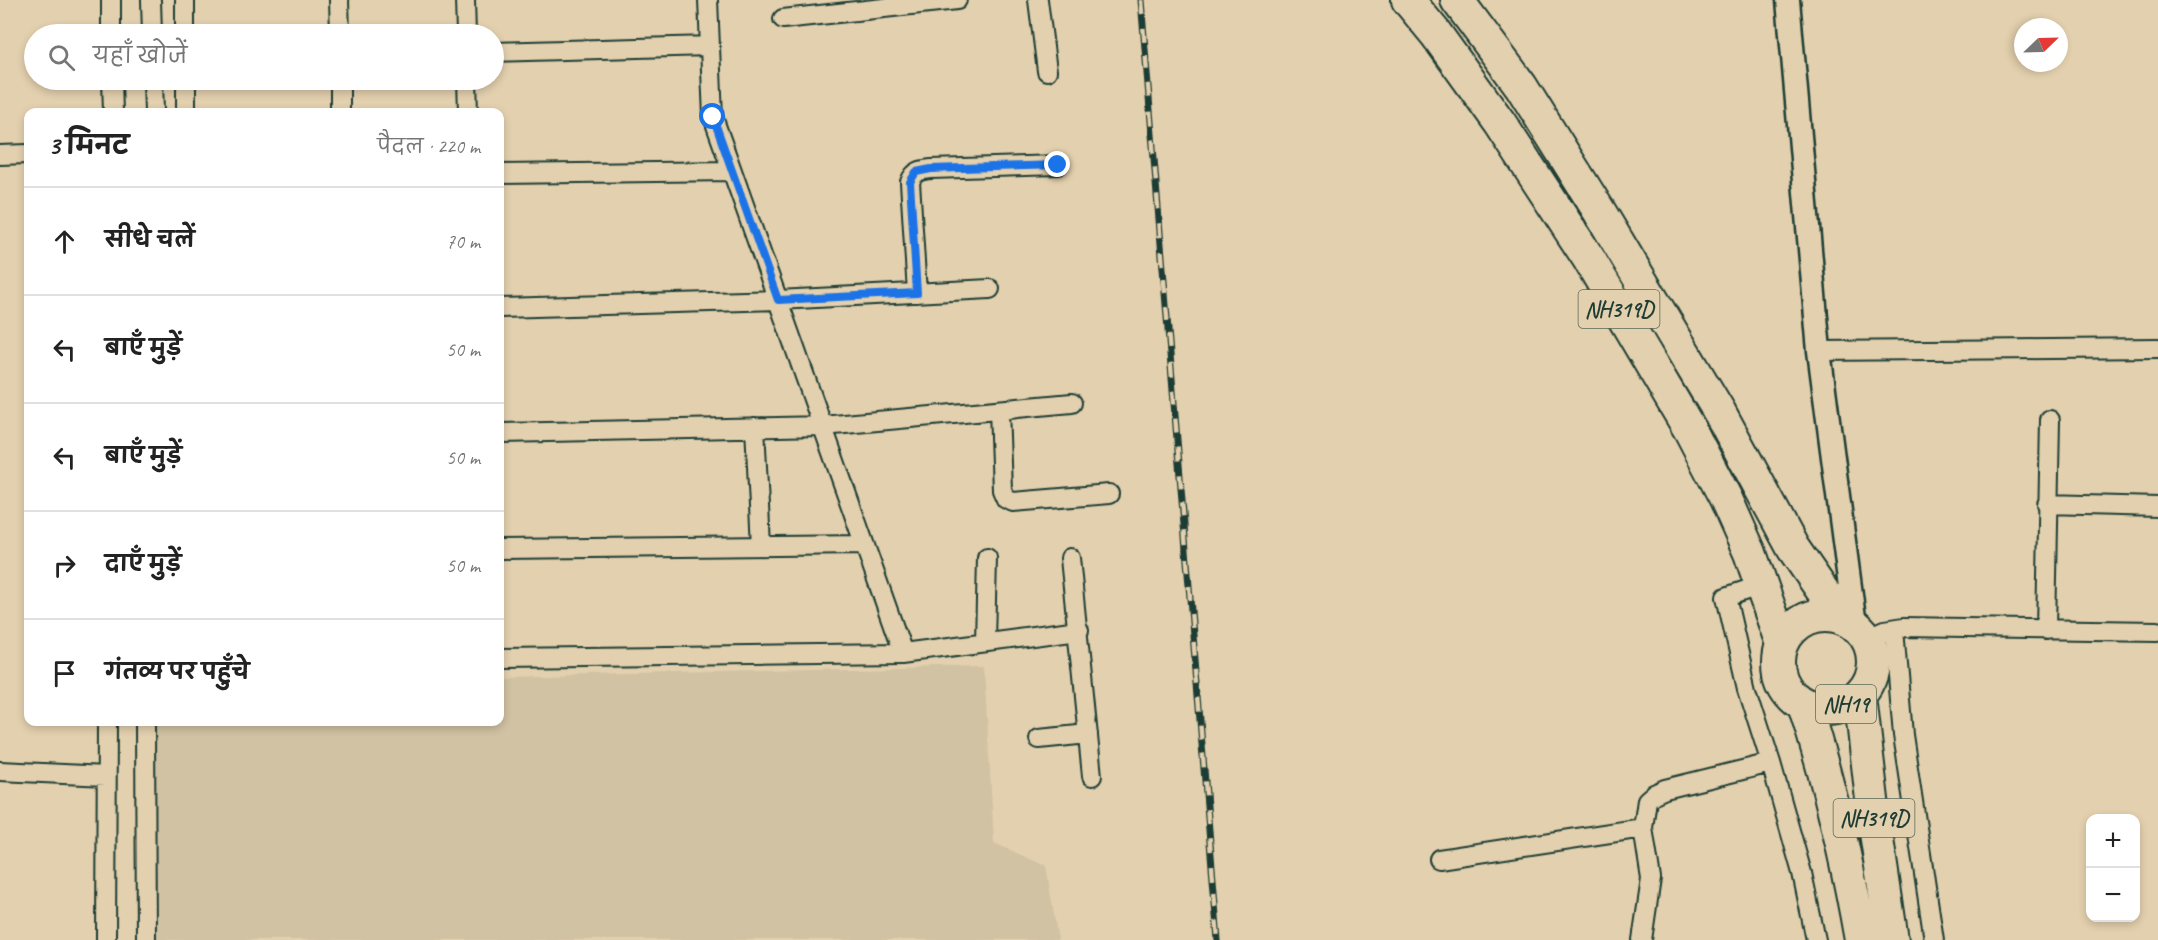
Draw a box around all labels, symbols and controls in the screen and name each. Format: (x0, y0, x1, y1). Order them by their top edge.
north arrow (2014, 18, 2068, 72)
search box (24, 24, 504, 90)
icon: search (45, 41, 78, 74)
text: यहाँ खोजें (93, 42, 187, 70)
route start (699, 103, 725, 129)
text: 3 मिनट (48, 129, 129, 162)
text: पैदल · 220 m (377, 134, 480, 159)
route end (1044, 151, 1070, 177)
icon: ahead (48, 225, 81, 258)
text: सीधे चलें (105, 226, 195, 254)
text: 70 m (446, 229, 480, 254)
road number: NH319D (1578, 290, 1660, 328)
icon: left (48, 333, 81, 366)
text: बाएँ मुड़ें (105, 334, 182, 362)
text: 50 m (446, 337, 480, 362)
icon: left (48, 441, 81, 474)
text: बाएँ मुड़ें (105, 442, 182, 470)
text: 50 m (446, 445, 480, 470)
icon: right (48, 549, 81, 582)
text: दाएँ मुड़ें (105, 550, 181, 578)
text: 50 m (446, 553, 480, 578)
icon: arrive (48, 657, 81, 690)
text: गंतव्य पर पहुँचे (105, 658, 249, 686)
road number: NH19 (1816, 685, 1876, 723)
road number: NH319D (1834, 799, 1914, 837)
map controls (2086, 814, 2140, 922)
button: + (2086, 814, 2140, 868)
button: − (2086, 868, 2140, 922)

